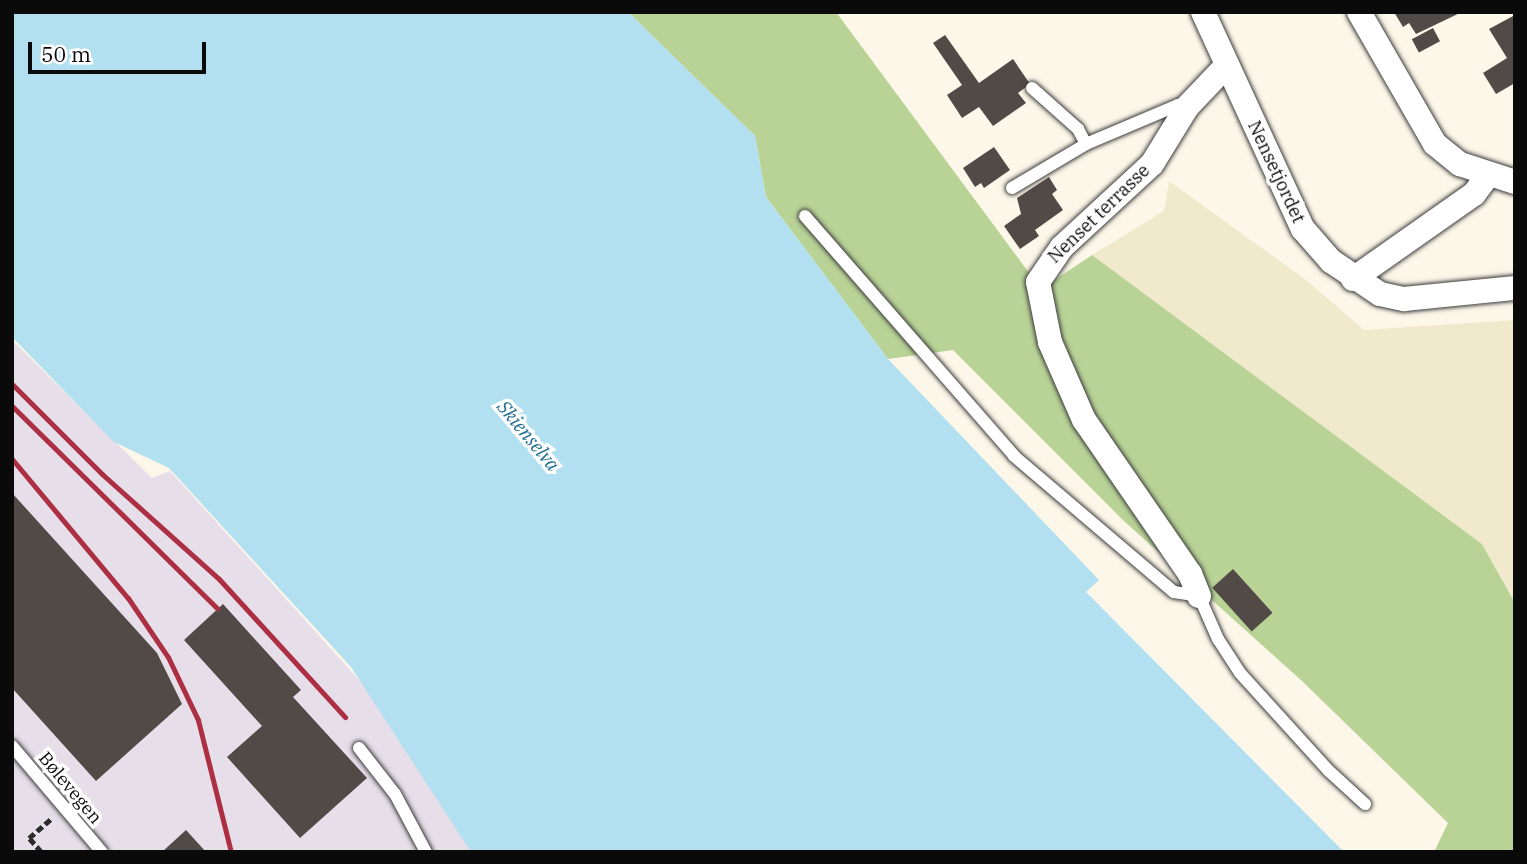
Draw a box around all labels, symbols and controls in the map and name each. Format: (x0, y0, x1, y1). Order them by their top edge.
scale bar (32, 28, 210, 72)
text: 50 m (41, 40, 91, 68)
street label: Nensetjordet (1243, 117, 1309, 227)
street label: Nenset terrasse (1044, 160, 1154, 268)
water label: Skienselva (492, 396, 564, 476)
street label: Bølevegen (34, 748, 106, 828)

